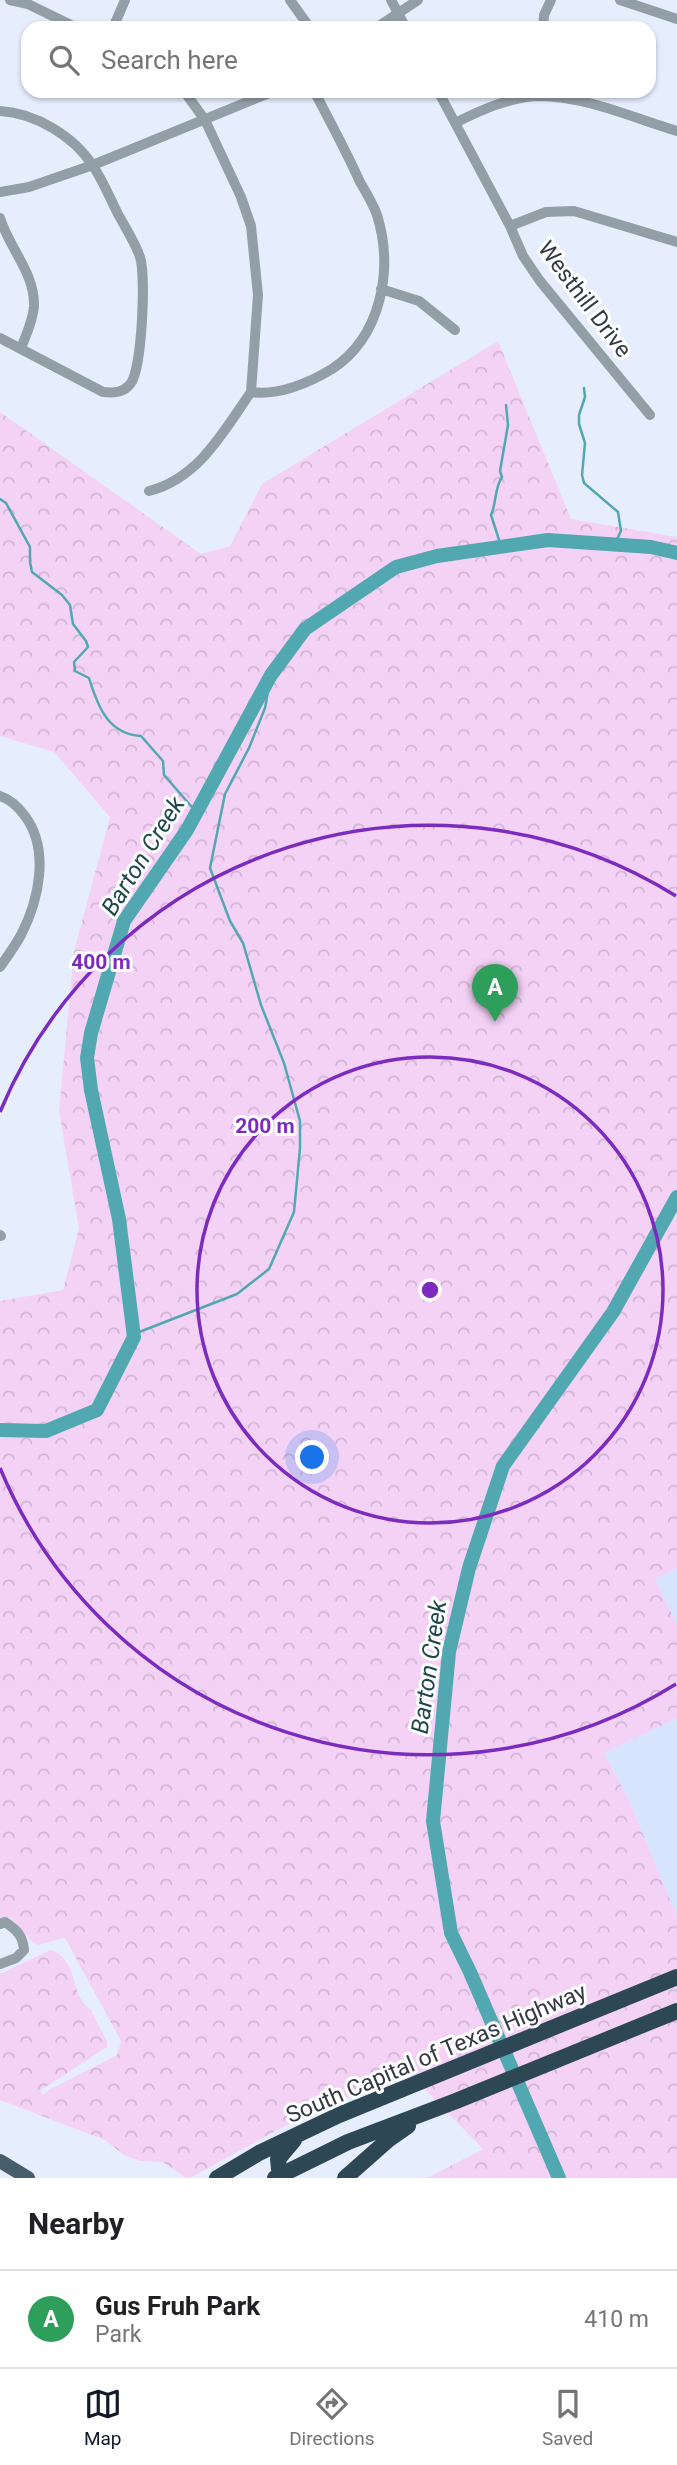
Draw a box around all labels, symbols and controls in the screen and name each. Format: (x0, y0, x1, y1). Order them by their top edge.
search box (21, 21, 656, 98)
icon: search (45, 41, 83, 79)
text: Search here (101, 45, 238, 75)
street label: Westhill Drive (532, 236, 637, 363)
water label: Barton Creek (96, 791, 191, 920)
text: 400 m (71, 950, 131, 974)
pin: A (472, 964, 518, 1022)
text: 200 m (235, 1114, 295, 1138)
centre of rings (418, 1278, 442, 1302)
your location (295, 1440, 329, 1474)
water label: Barton Creek (406, 1597, 452, 1735)
street label: South Capital of Texas Highway (282, 1978, 590, 2129)
text: Nearby (28, 2206, 124, 2241)
text: Gus Fruh Park (95, 2291, 260, 2321)
text: A (43, 2306, 59, 2333)
text: 410 m (584, 2306, 649, 2333)
text: Park (95, 2321, 141, 2348)
tab: Map (84, 2385, 122, 2450)
tab: Directions (289, 2385, 374, 2450)
tab: Saved (542, 2385, 593, 2450)

